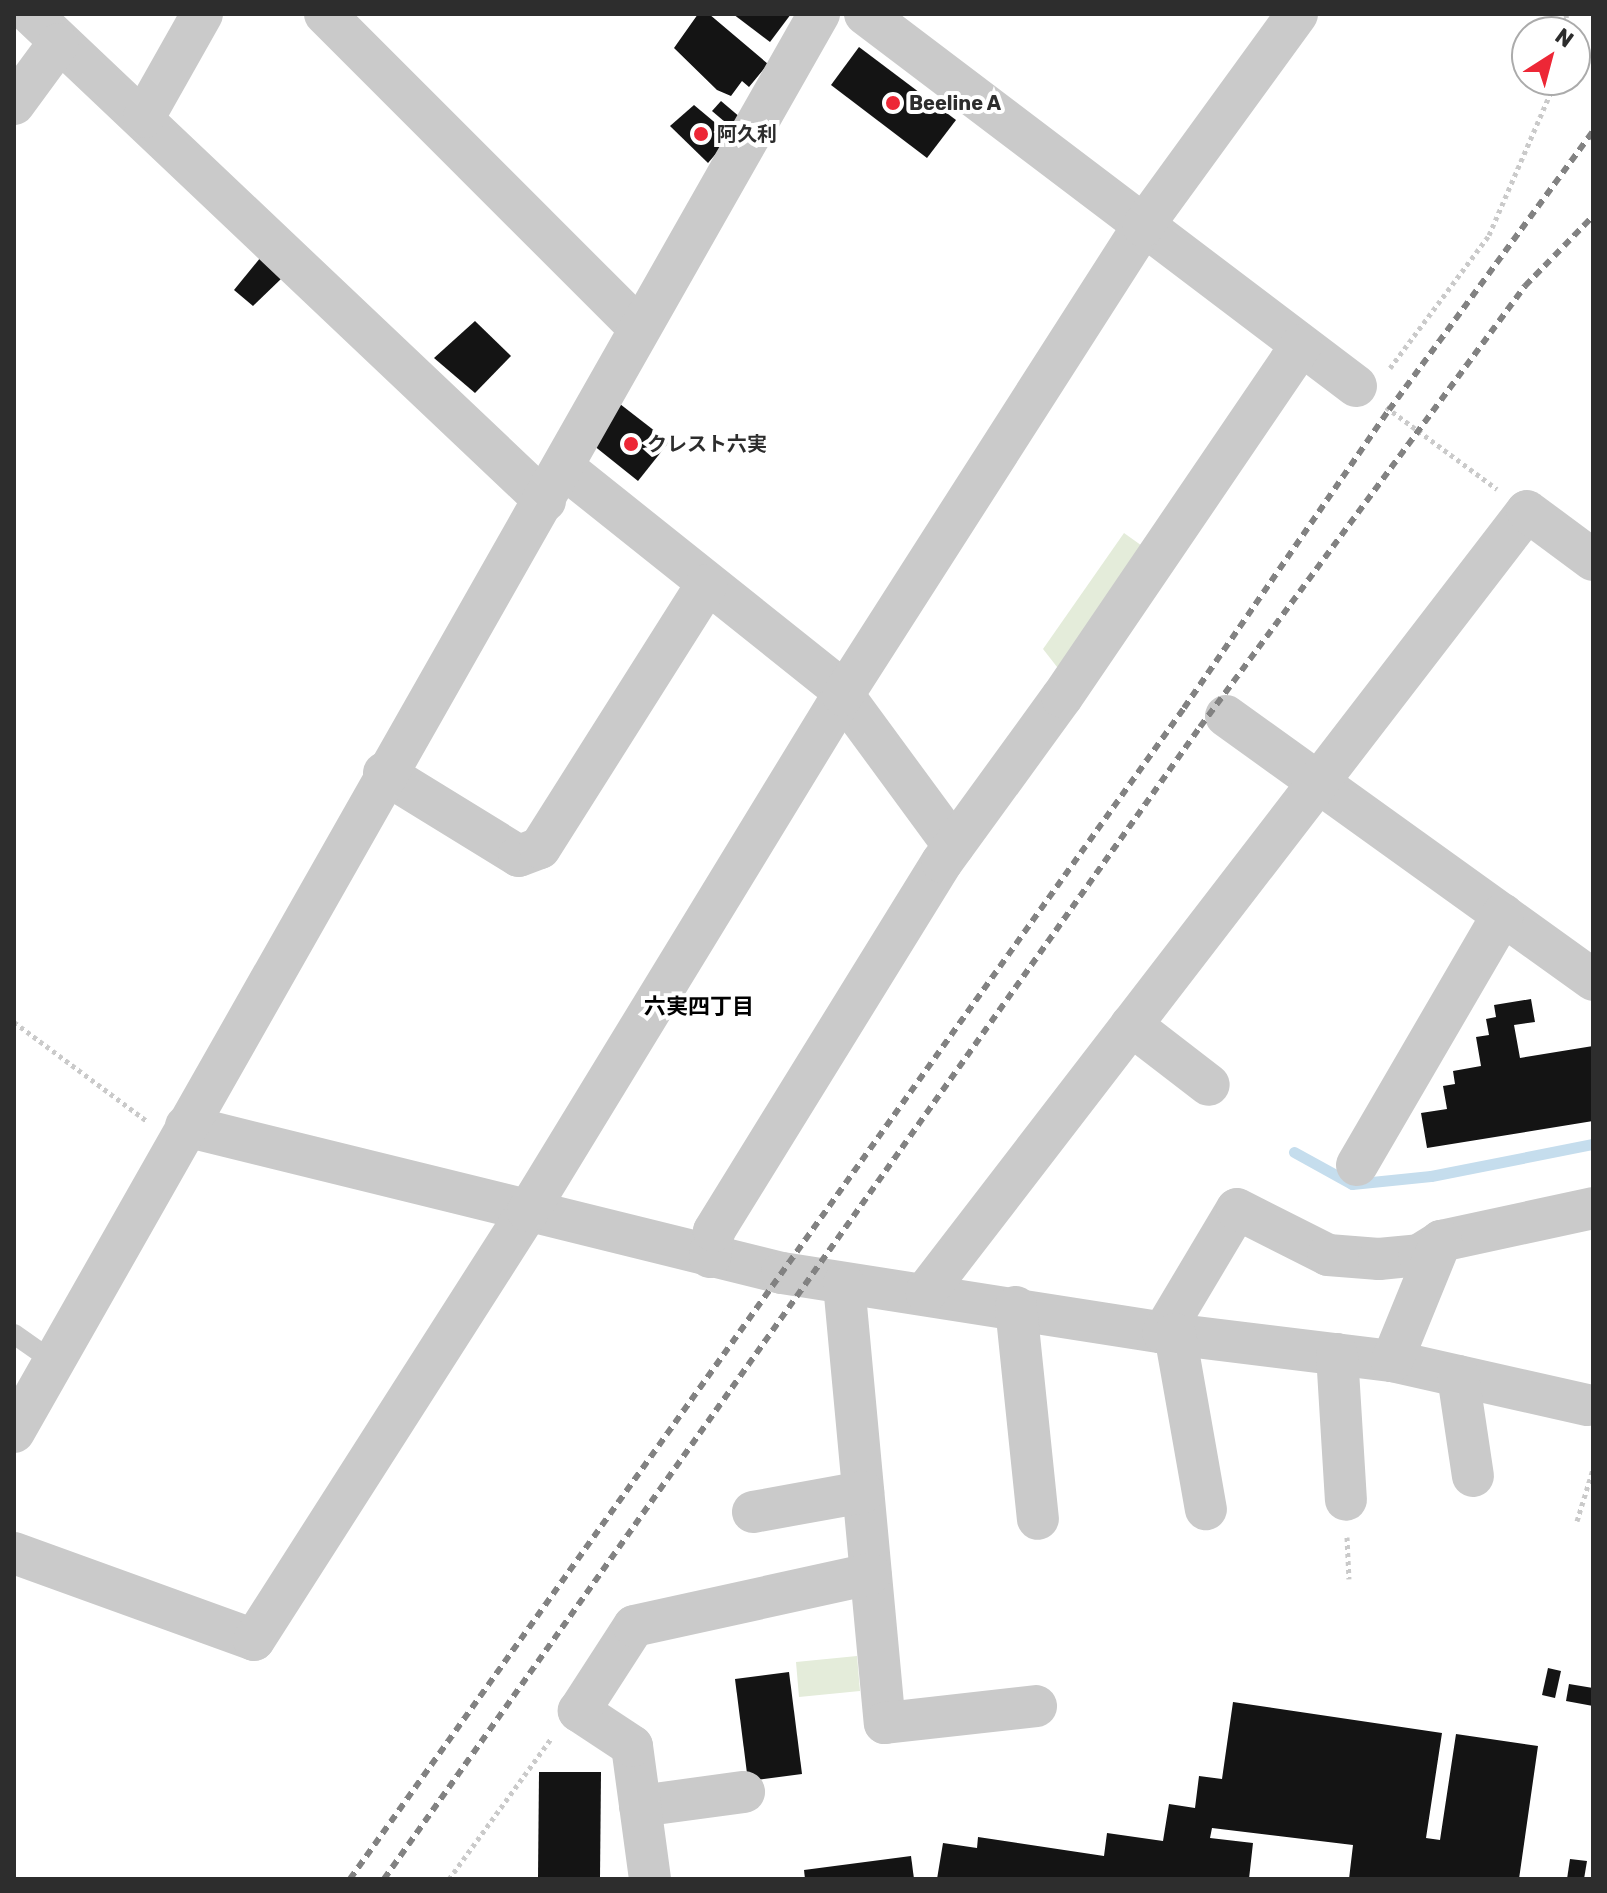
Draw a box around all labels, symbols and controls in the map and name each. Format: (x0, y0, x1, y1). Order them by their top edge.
north arrow (1511, 16, 1591, 96)
text: N (1550, 22, 1579, 53)
place label: Beeline A (909, 91, 1002, 115)
marker: Beeline A (884, 94, 902, 112)
place label: 阿久利 (717, 122, 777, 146)
marker: 阿久利 (692, 125, 710, 143)
place label: クレスト六実 (647, 432, 767, 456)
marker: クレスト六実 (622, 435, 640, 453)
district label: 六実四丁目 (644, 994, 754, 1020)

